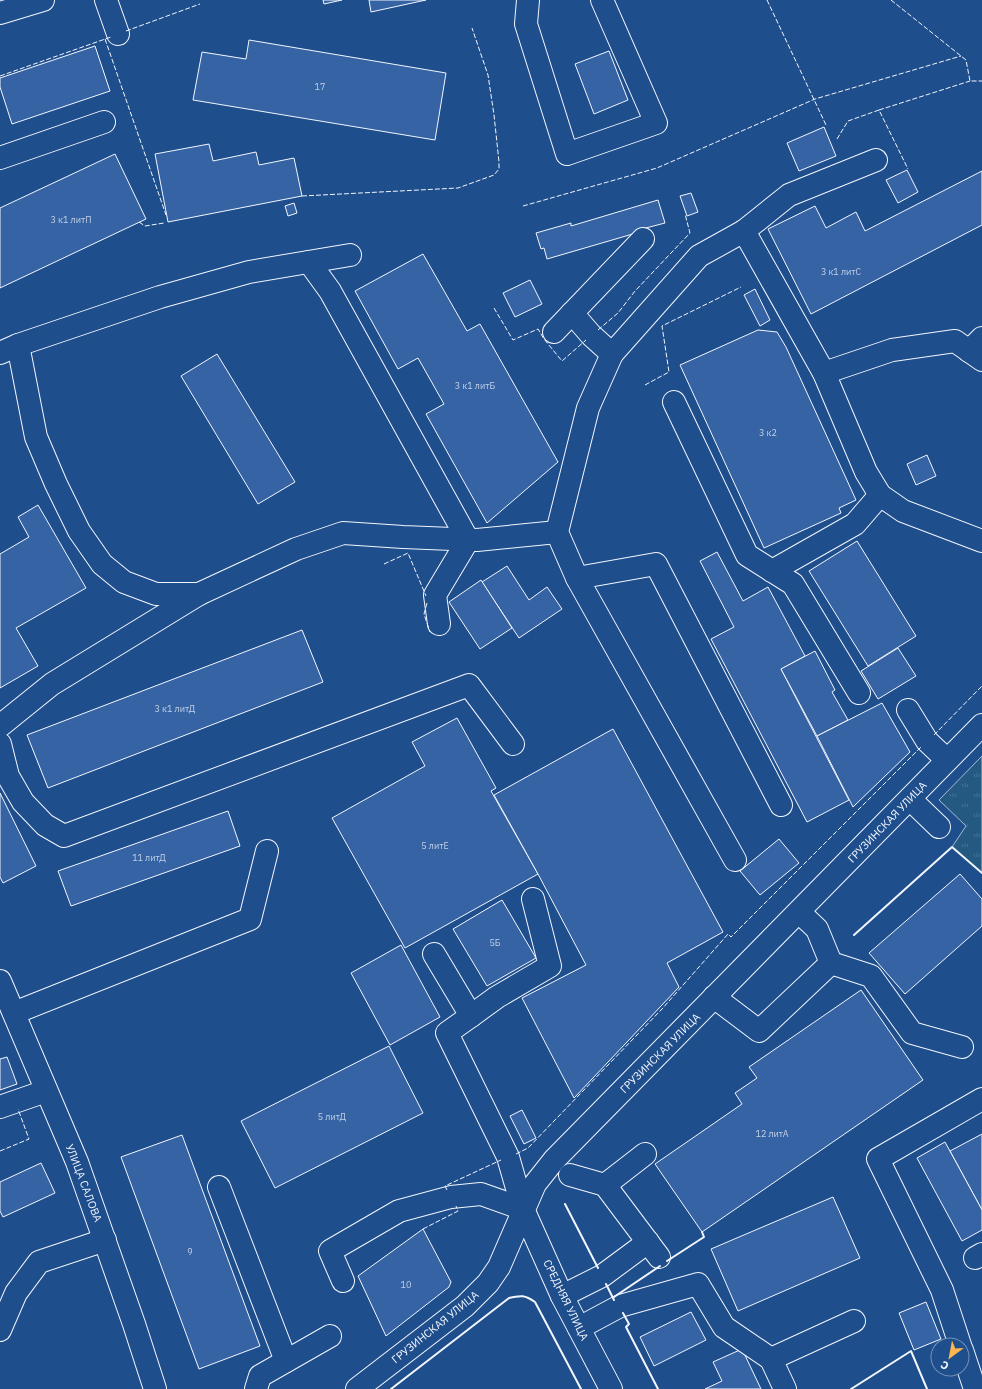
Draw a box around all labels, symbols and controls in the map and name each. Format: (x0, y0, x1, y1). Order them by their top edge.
house number: 17 (315, 81, 325, 92)
house number: 3 к1 литП (51, 214, 91, 225)
house number: 3 к1 литС (821, 266, 862, 277)
house number: 3 к1 литБ (455, 380, 495, 391)
house number: 3 к2 (759, 427, 777, 438)
house number: 3 к1 литД (155, 703, 196, 714)
street label: ГРУЗИНСКАЯ УЛИЦА (845, 778, 929, 866)
house number: 5 литЕ (421, 840, 449, 851)
house number: 11 литД (132, 852, 166, 863)
house number: 5Б (489, 937, 501, 948)
street label: ГРУЗИНСКАЯ УЛИЦА (617, 1010, 703, 1096)
house number: 5 литД (318, 1111, 347, 1122)
house number: 12 литА (756, 1128, 789, 1139)
street label: УЛИЦА САЛОВА (63, 1142, 105, 1224)
house number: 9 (187, 1246, 193, 1257)
street label: СРЕДНЯЯ УЛИЦА (540, 1257, 592, 1343)
house number: 10 (401, 1279, 411, 1290)
street label: ГРУЗИНСКАЯ УЛИЦА (389, 1288, 481, 1366)
north arrow (930, 1337, 970, 1377)
text: С (938, 1358, 951, 1373)

